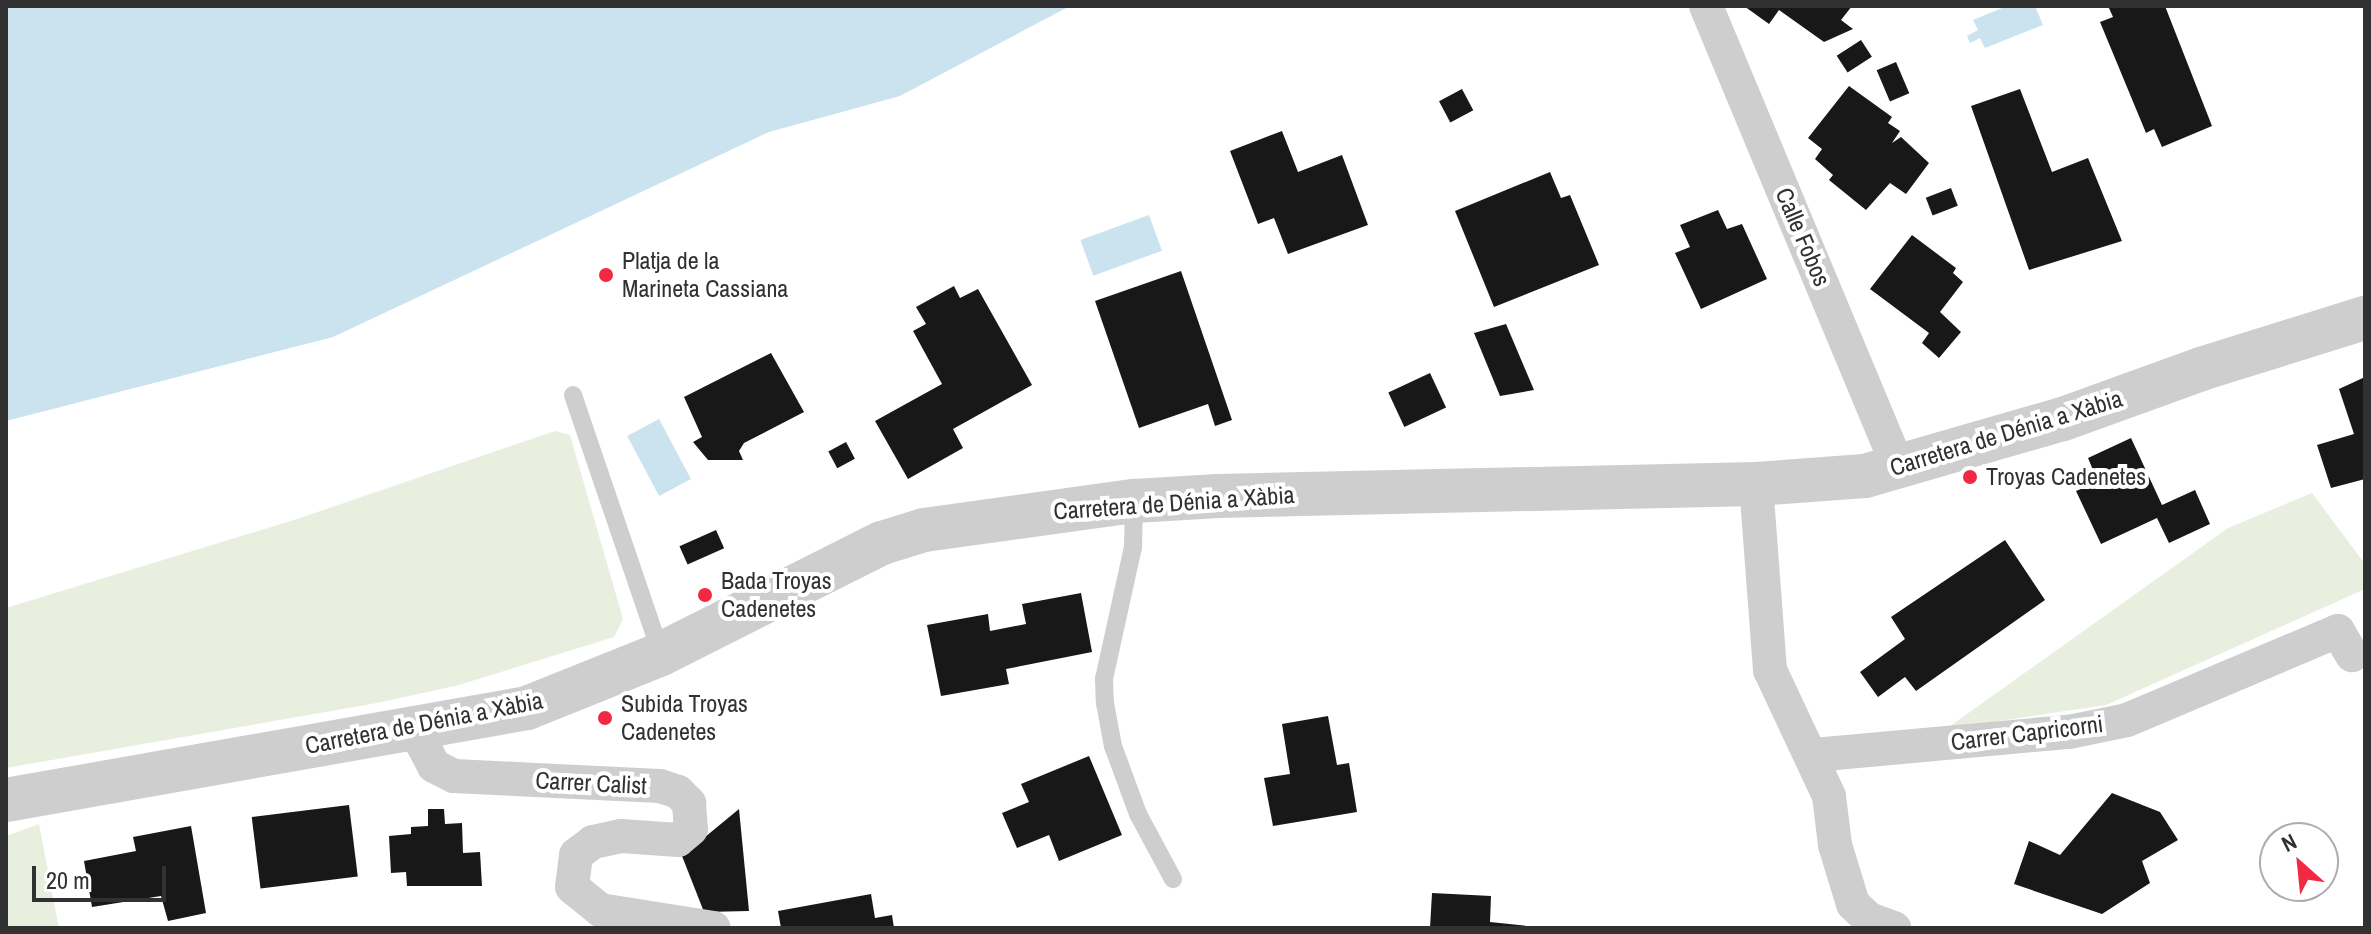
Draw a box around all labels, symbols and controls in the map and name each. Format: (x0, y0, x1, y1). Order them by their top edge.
street label: Calle Fobos (1769, 183, 1837, 291)
place label: Platja de la Marineta Cassiana (622, 247, 788, 303)
marker: Platja de la Marineta Cassiana (597, 266, 615, 284)
street label: Carretera de Dénia a Xàbia (1886, 384, 2126, 482)
place label: Troyas Cadenetes (1986, 463, 2146, 491)
marker: Troyas Cadenetes (1961, 468, 1979, 486)
street label: Carretera de Dénia a Xàbia (1053, 480, 1295, 526)
place label: Bada Troyas Cadenetes (721, 567, 832, 623)
marker: Bada Troyas Cadenetes (696, 586, 714, 604)
street label: Carretera de Dénia a Xàbia (303, 686, 545, 760)
place label: Subida Troyas Cadenetes (621, 690, 748, 746)
marker: Subida Troyas Cadenetes (596, 709, 614, 727)
street label: Carrer Capricorni (1949, 709, 2105, 757)
street label: Carrer Calist (535, 766, 647, 800)
north arrow (2259, 822, 2339, 902)
text: N (2276, 826, 2302, 859)
scale bar (36, 850, 170, 900)
text: 20 m (46, 864, 90, 896)

